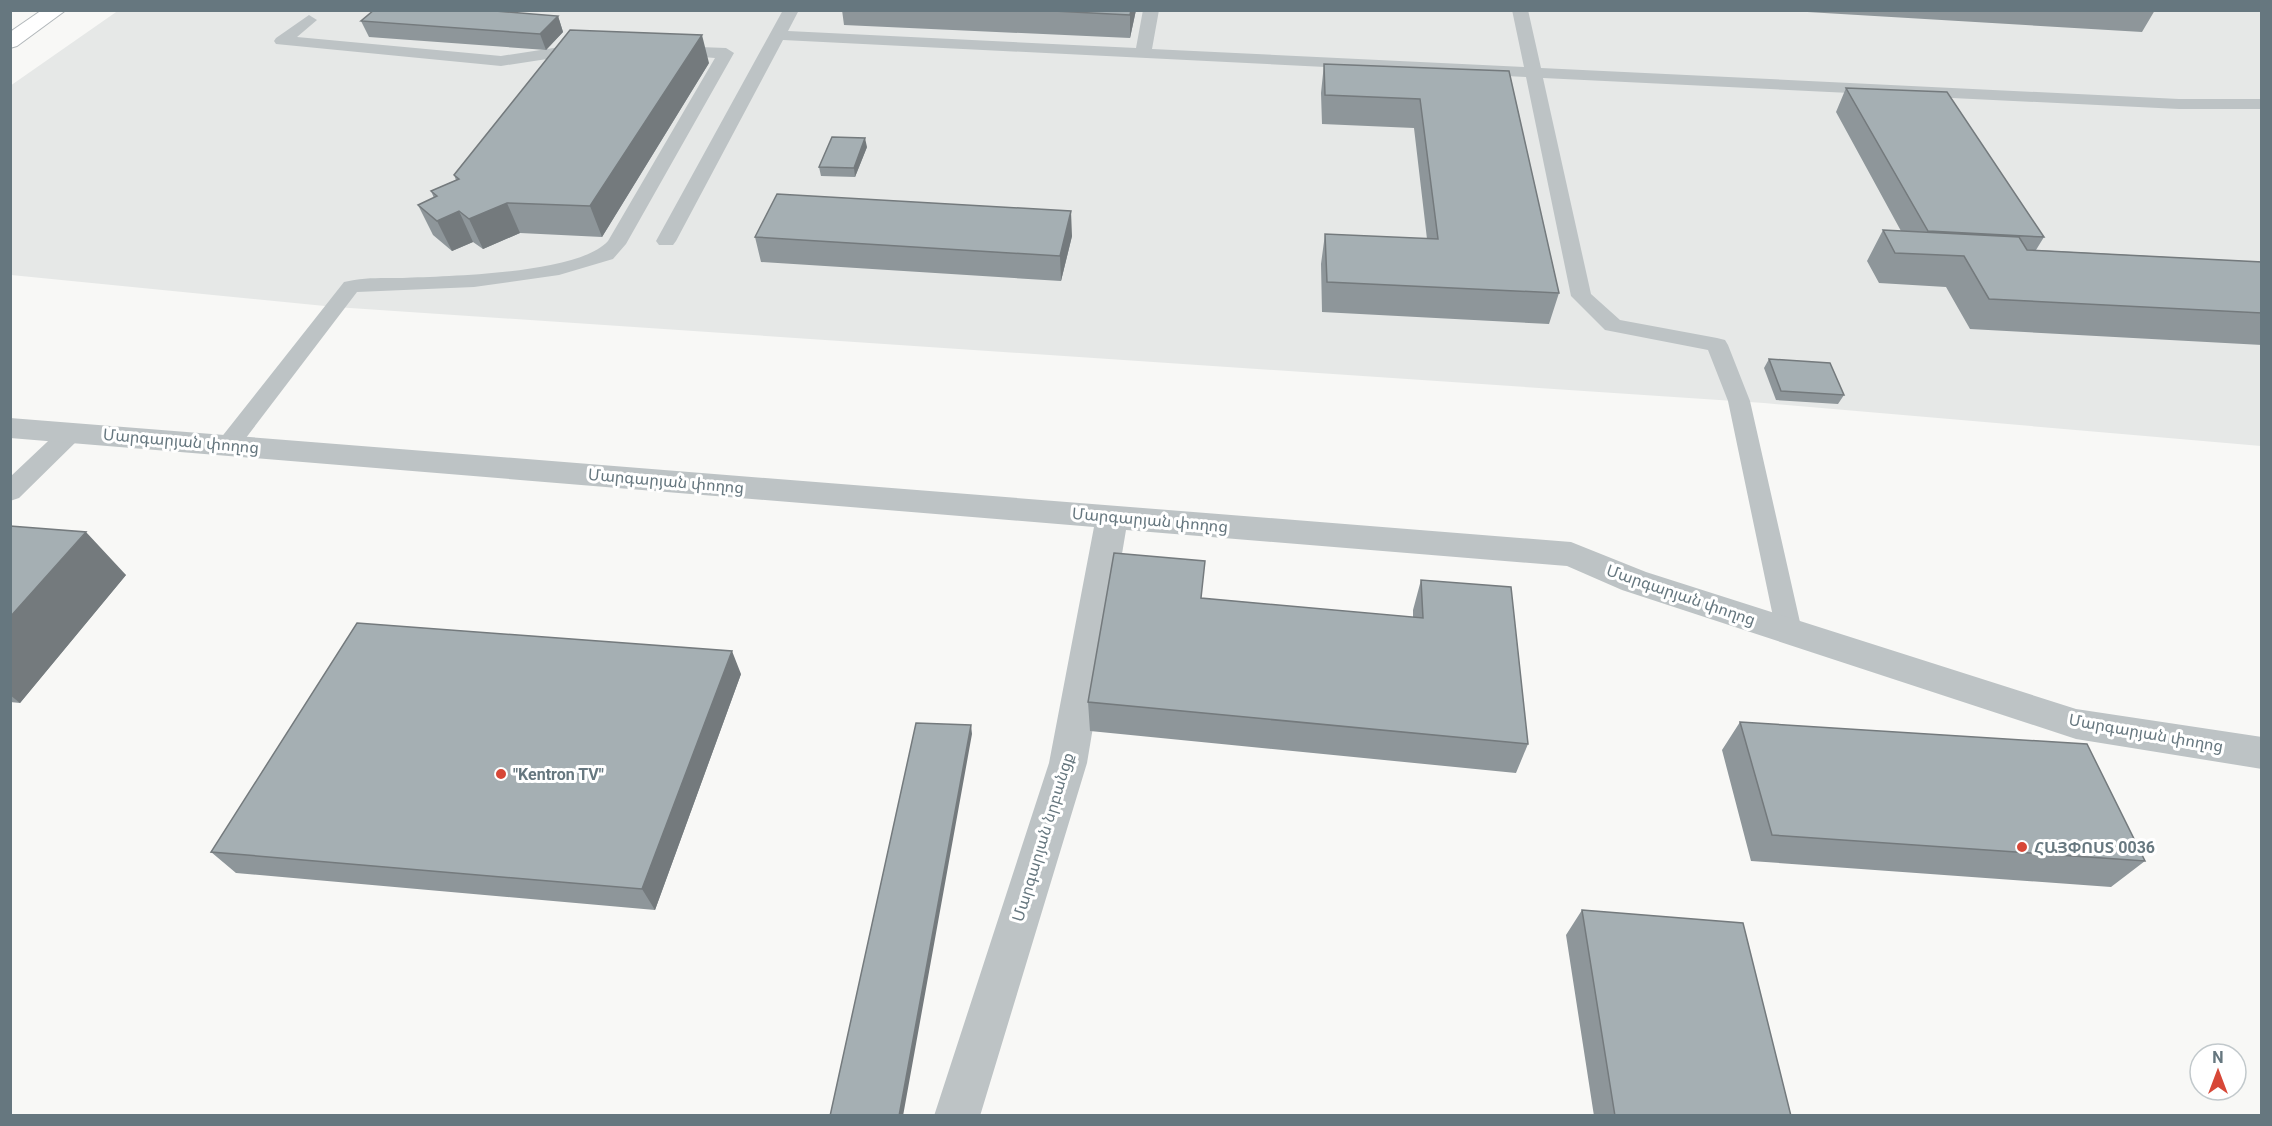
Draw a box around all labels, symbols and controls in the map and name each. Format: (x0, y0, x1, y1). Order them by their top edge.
street label: Մարգարյան փողոց (102, 425, 260, 457)
street label: Մարգարյան փողոց (587, 465, 745, 497)
street label: Մարգարյան փողոց (1071, 504, 1229, 536)
street label: Մարգարյան փողոց (1604, 561, 1758, 629)
street label: Մարգարյան փողոց (2067, 710, 2225, 756)
street label: Մարգարյան նրբանցք (1008, 750, 1078, 924)
place label: "Kentron TV" (513, 765, 604, 784)
marker: "Kentron TV" (494, 767, 508, 781)
place label: ՀԱՅՓՈՍՏ 0036 (2034, 838, 2155, 857)
marker: ՀԱՅՓՈՍՏ 0036 (2015, 840, 2029, 854)
north arrow (2188, 1042, 2248, 1102)
text: N (2212, 1048, 2224, 1067)

